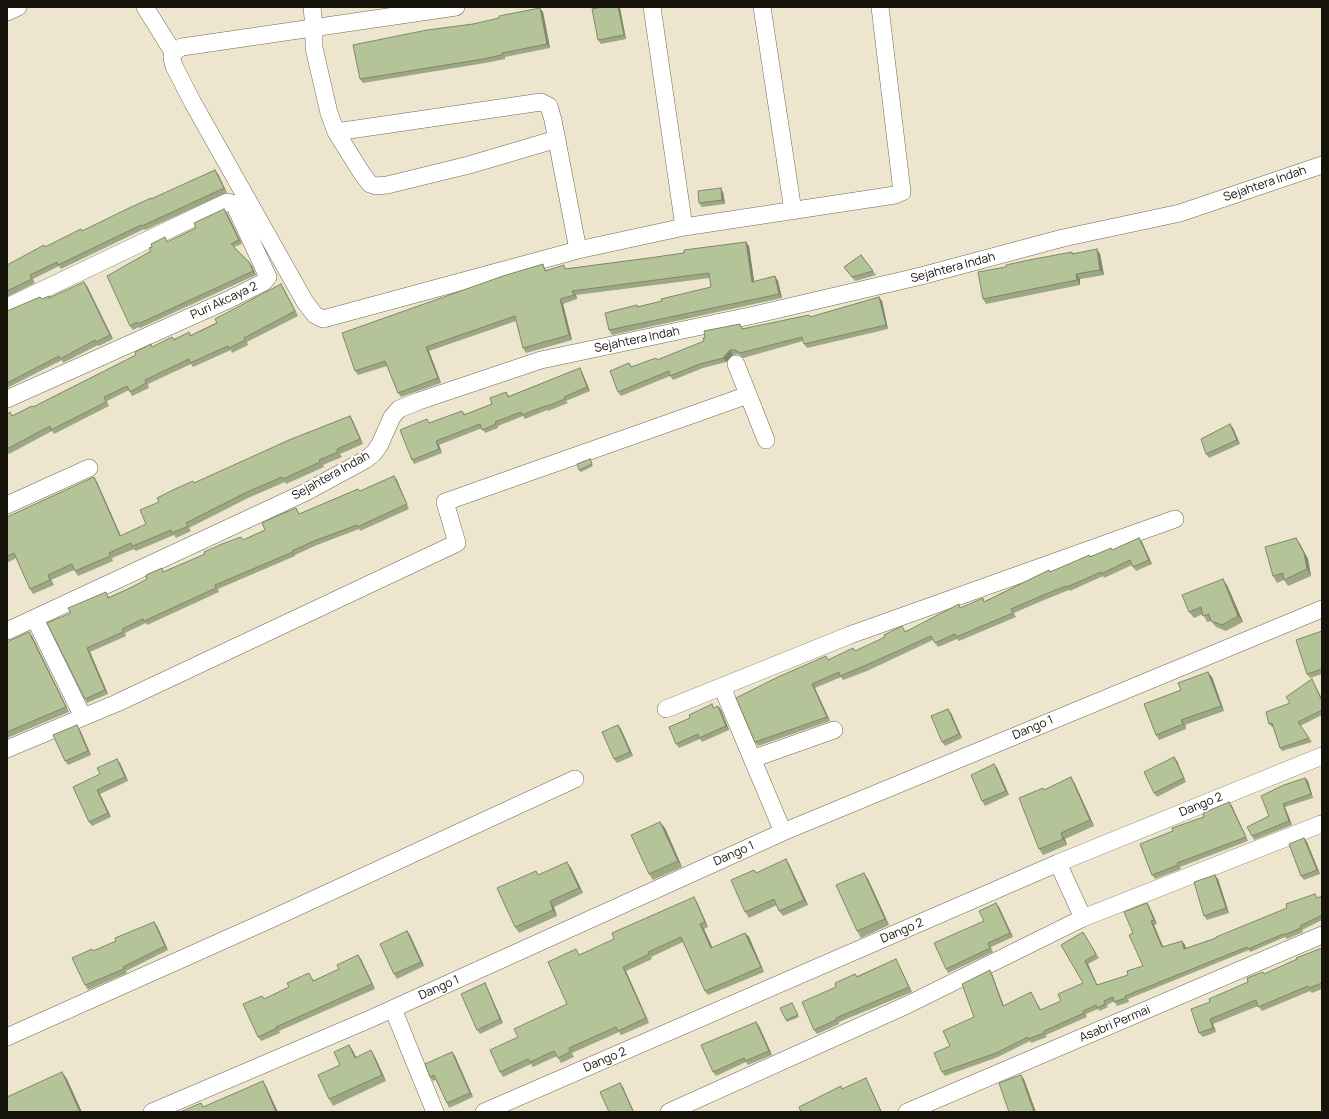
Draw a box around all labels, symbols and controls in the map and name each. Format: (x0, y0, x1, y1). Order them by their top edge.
street label: Sejahtera Indah (1222, 163, 1308, 205)
street label: Sejahtera Indah (909, 250, 997, 286)
street label: Puri Akcaya 2 (188, 279, 260, 323)
street label: Sejahtera Indah (593, 324, 681, 356)
street label: Sejahtera Indah (290, 449, 372, 503)
street label: Dango 1 (1010, 713, 1056, 743)
street label: Dango 2 (1177, 790, 1225, 820)
street label: Dango 1 (711, 839, 757, 869)
street label: Dango 2 (878, 916, 926, 946)
street label: Dango 1 (416, 973, 462, 1003)
street label: Asabri Permai (1077, 1003, 1153, 1045)
street label: Dango 2 (581, 1045, 629, 1075)

